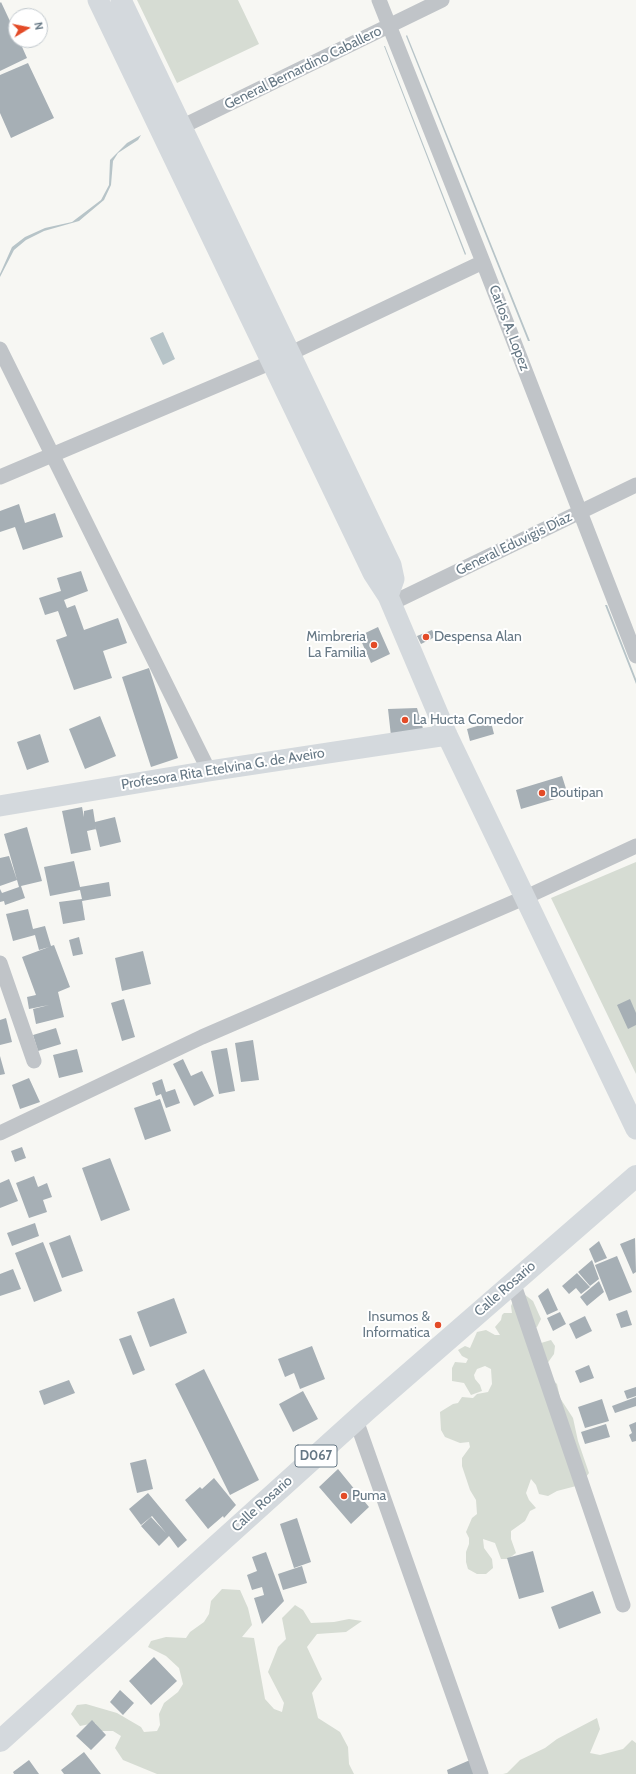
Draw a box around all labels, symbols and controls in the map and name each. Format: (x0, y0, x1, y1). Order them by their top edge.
north arrow (8, 8, 48, 48)
text: N (31, 21, 46, 31)
street label: General Bernardino Caballero (222, 23, 384, 113)
street label: Carlos A. Lopez (485, 283, 533, 373)
street label: General Eduvigis Díaz (453, 509, 575, 579)
place label: Mimbreria La Familia (306, 629, 366, 662)
place label: Despensa Alan (434, 629, 522, 645)
marker: Despensa Alan (421, 632, 431, 642)
marker: Mimbreria La Familia (369, 640, 379, 650)
place label: La Hucta Comedor (413, 712, 523, 728)
marker: La Hucta Comedor (400, 715, 410, 725)
street label: Profesora Rita Etelvina G. de Aveiro (120, 745, 326, 793)
place label: Boutipan (550, 785, 603, 801)
marker: Boutipan (537, 788, 547, 798)
street label: Calle Rosario (471, 1258, 539, 1320)
place label: Insumos & Informatica (363, 1309, 430, 1342)
marker: Insumos & Informatica (433, 1320, 443, 1330)
road number: D067 (295, 1445, 337, 1467)
street label: Calle Rosario (228, 1472, 296, 1536)
place label: Puma (352, 1488, 386, 1504)
marker: Puma (339, 1491, 349, 1501)

